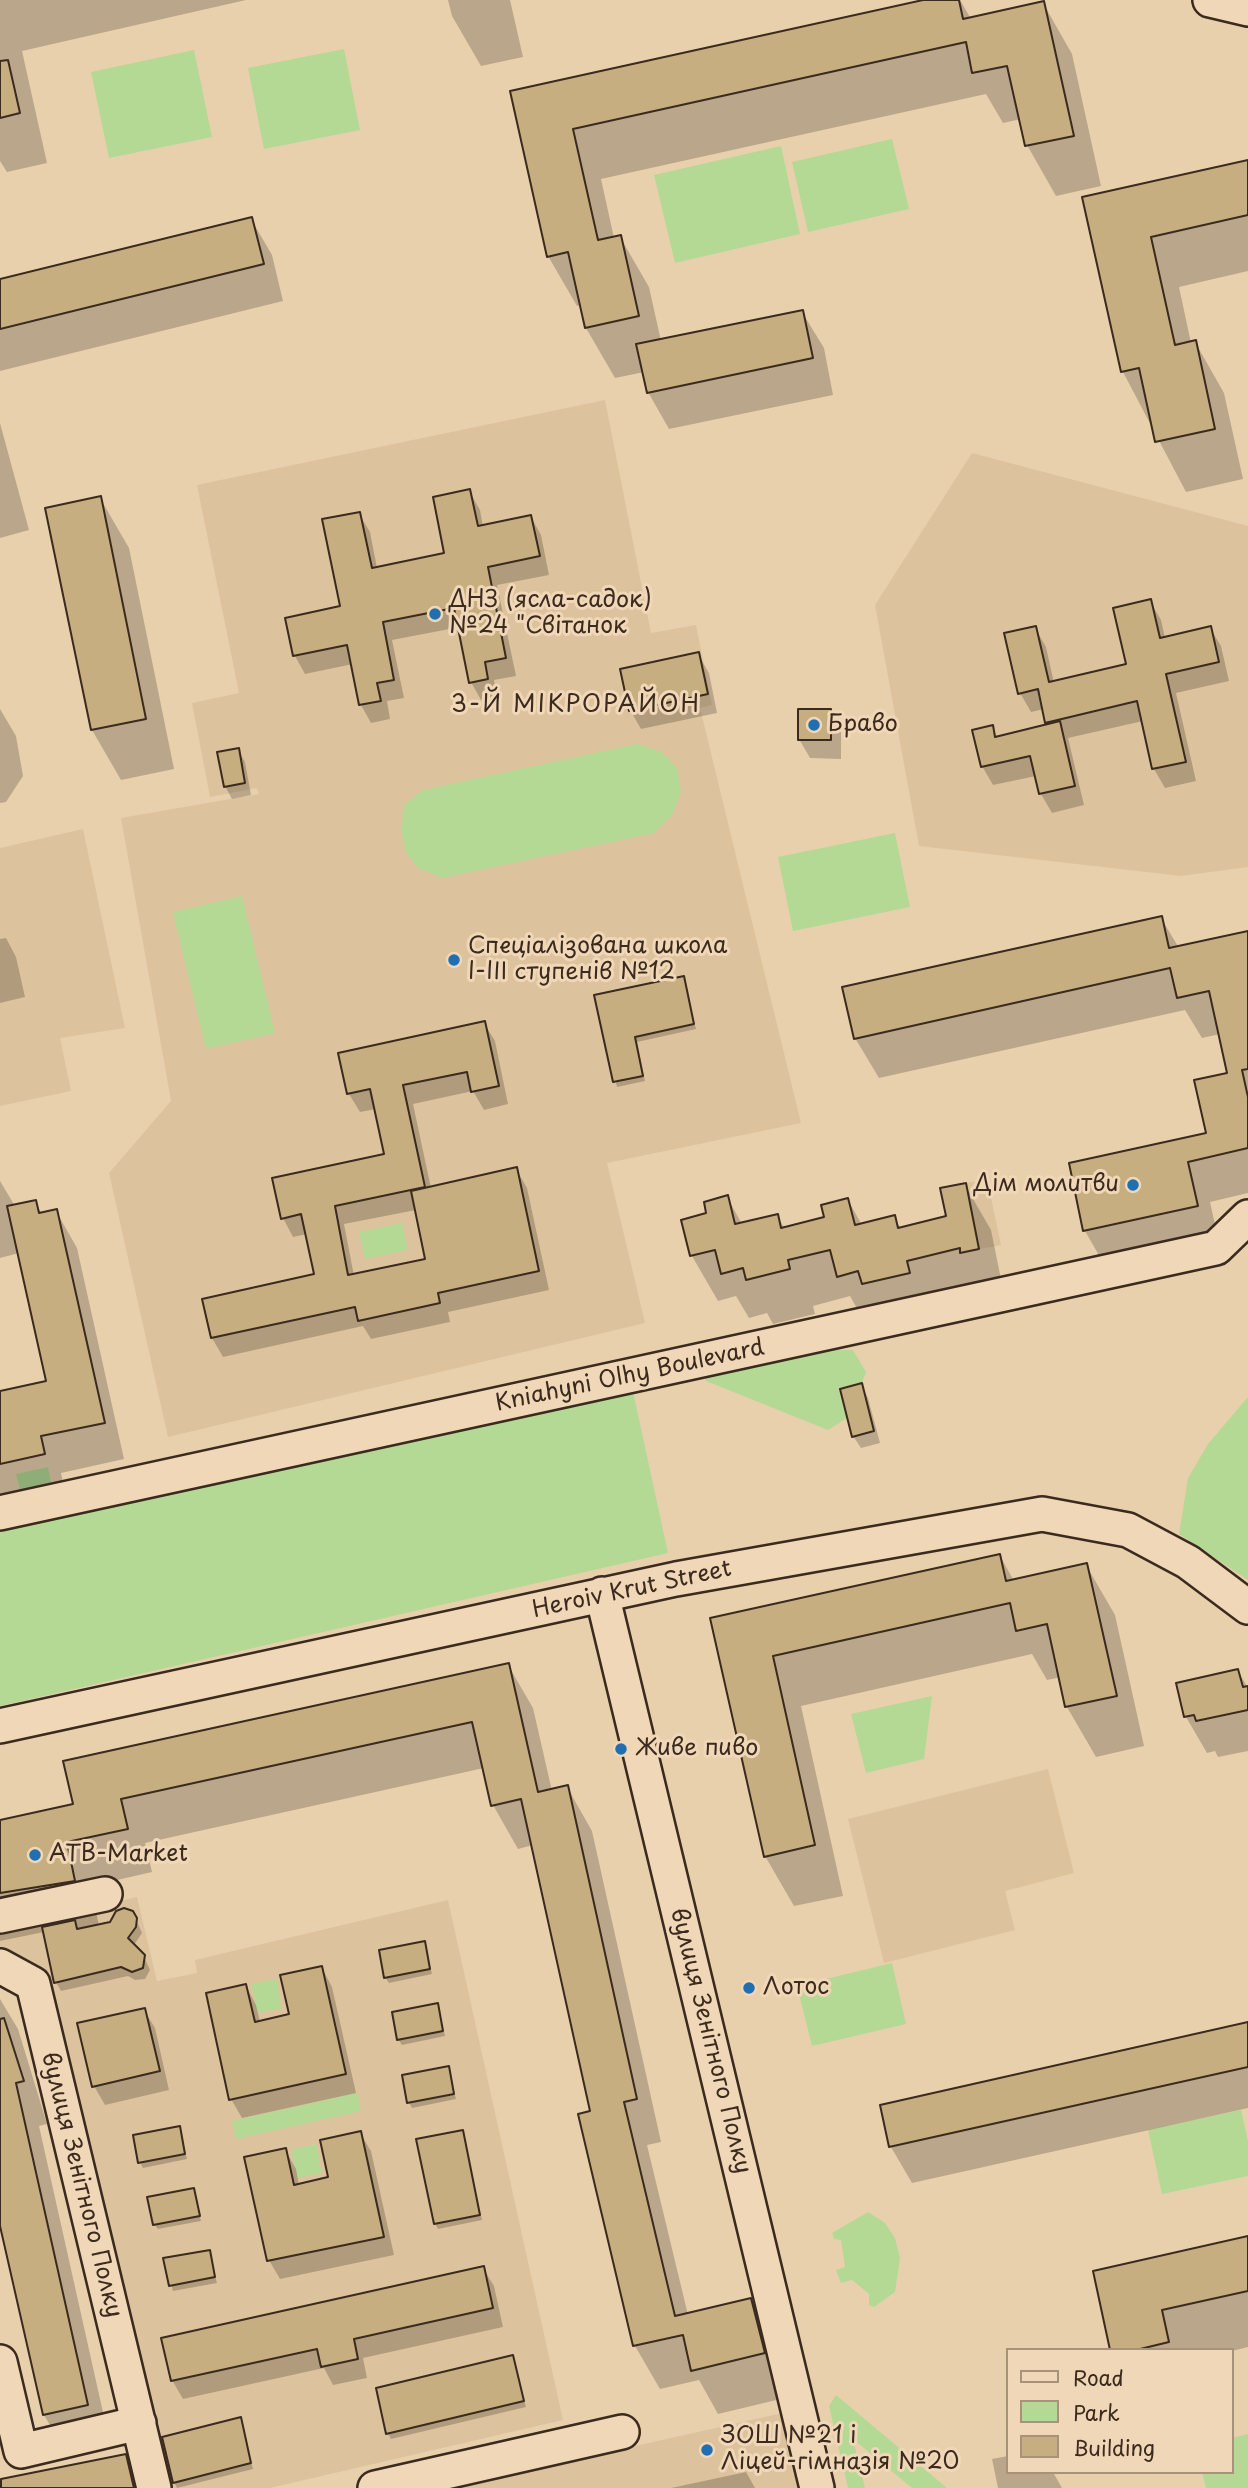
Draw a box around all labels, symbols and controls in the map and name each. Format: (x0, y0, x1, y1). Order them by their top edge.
place label: ДНЗ (ясла-садок) №24 "Світанок (449, 587, 652, 641)
marker: ДНЗ (ясла-садок) №24 "Світанок (427, 606, 443, 622)
district label: 3-Й МІКРОРАЙОН (452, 691, 700, 719)
place label: Браво (828, 711, 898, 739)
marker: Браво (806, 717, 822, 733)
place label: Спеціалізована школа І-ІІІ ступенів №12 (468, 933, 727, 987)
marker: Спеціалізована школа І-ІІІ ступенів №12 (446, 952, 462, 968)
place label: Дім молитви (974, 1171, 1119, 1199)
marker: Дім молитви (1125, 1177, 1141, 1193)
street label: Kniahyni Olhy Boulevard (493, 1334, 767, 1418)
street label: Heroiv Krut Street (530, 1555, 734, 1625)
place label: Живе пиво (635, 1735, 758, 1763)
marker: Живе пиво (613, 1741, 629, 1757)
place label: ATB-Market (49, 1841, 188, 1869)
marker: ATB-Market (27, 1847, 43, 1863)
street label: вулиця Зенітного Полку (664, 1905, 756, 2177)
place label: Лотос (763, 1974, 829, 2002)
marker: Лотос (741, 1980, 757, 1996)
street label: вулиця Зенітного Полку (35, 2049, 127, 2321)
legend (1006, 2348, 1234, 2474)
text: Road (1073, 2361, 1124, 2393)
text: Park (1073, 2396, 1120, 2428)
place label: ЗОШ №21 і Ліцей-гімназія №20 (721, 2423, 959, 2477)
text: Building (1073, 2431, 1155, 2463)
marker: ЗОШ №21 і Ліцей-гімназія №20 (699, 2442, 715, 2458)

